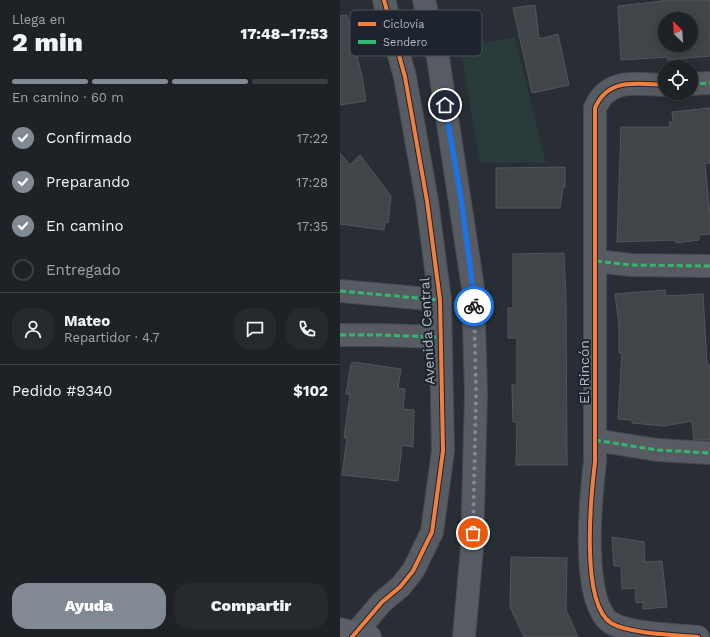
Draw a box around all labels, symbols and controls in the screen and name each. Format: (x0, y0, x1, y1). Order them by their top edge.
legend (350, 10, 482, 56)
text: Llega en (12, 12, 65, 27)
north arrow (658, 12, 698, 52)
map controls (658, 12, 698, 100)
text: Ciclovía (383, 18, 424, 31)
text: 17:48–17:53 (241, 25, 328, 43)
text: 2 min (12, 27, 83, 57)
text: Sendero (383, 36, 427, 49)
button: locate (658, 60, 698, 100)
pin (428, 88, 462, 122)
text: En camino · 60 m (12, 90, 124, 105)
icon: home (434, 94, 456, 116)
icon: check (12, 127, 34, 149)
text: Confirmado (46, 129, 132, 147)
text: 17:22 (297, 131, 328, 146)
icon: check (12, 171, 34, 193)
text: Preparando (46, 173, 130, 191)
text: 17:28 (296, 175, 328, 190)
icon: check (12, 215, 34, 237)
text: En camino (46, 217, 123, 235)
text: 17:35 (297, 219, 328, 234)
text: Entregado (46, 261, 120, 279)
street label: Avenida Central (416, 276, 438, 385)
courier (454, 286, 494, 326)
icon: bike (463, 295, 485, 317)
button: person (12, 308, 54, 350)
button: chat (234, 308, 276, 350)
button: phone (286, 308, 328, 350)
text: Mateo (64, 312, 110, 330)
text: Repartidor · 4.7 (64, 330, 159, 345)
street label: El Rincón (576, 340, 592, 404)
text: Pedido #9340 (12, 382, 112, 400)
text: $102 (293, 382, 328, 400)
pin (456, 516, 490, 550)
icon: bag (462, 522, 484, 544)
button: Ayuda (12, 583, 166, 629)
button: Compartir (174, 583, 328, 629)

